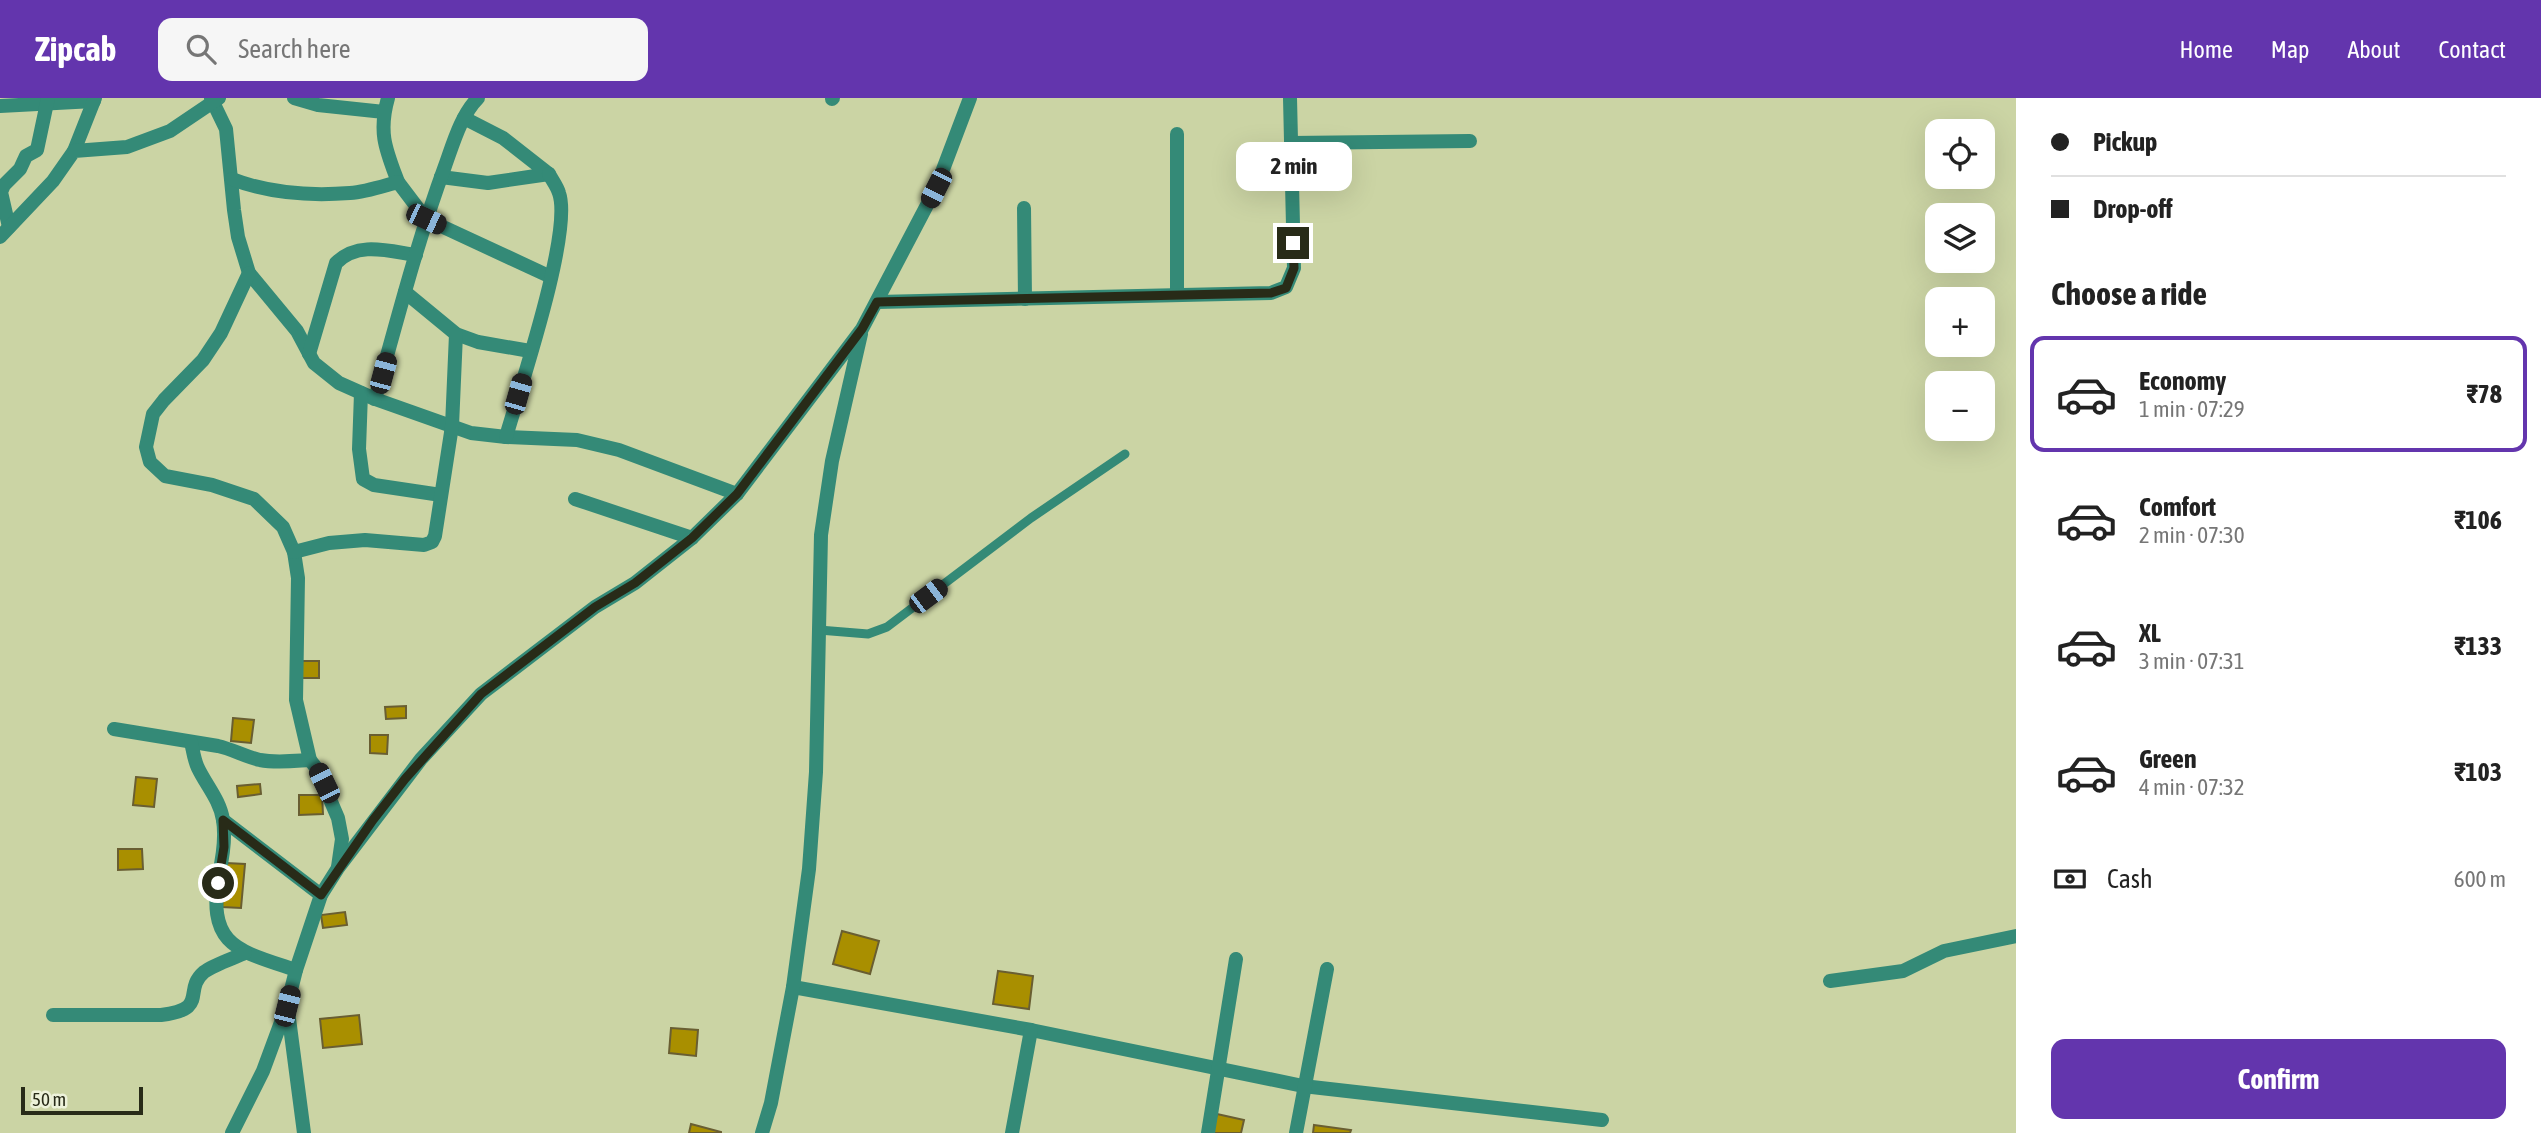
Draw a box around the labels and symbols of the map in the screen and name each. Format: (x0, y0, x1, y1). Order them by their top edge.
callout: 2 min (1235, 142, 1351, 190)
car (918, 165, 955, 211)
car (403, 201, 450, 237)
route end (1277, 227, 1309, 259)
car (368, 350, 399, 396)
car (503, 371, 534, 417)
car (905, 575, 952, 617)
car (306, 760, 343, 806)
route start (202, 867, 234, 899)
car (272, 983, 303, 1029)
scale bar (21, 1084, 144, 1116)

